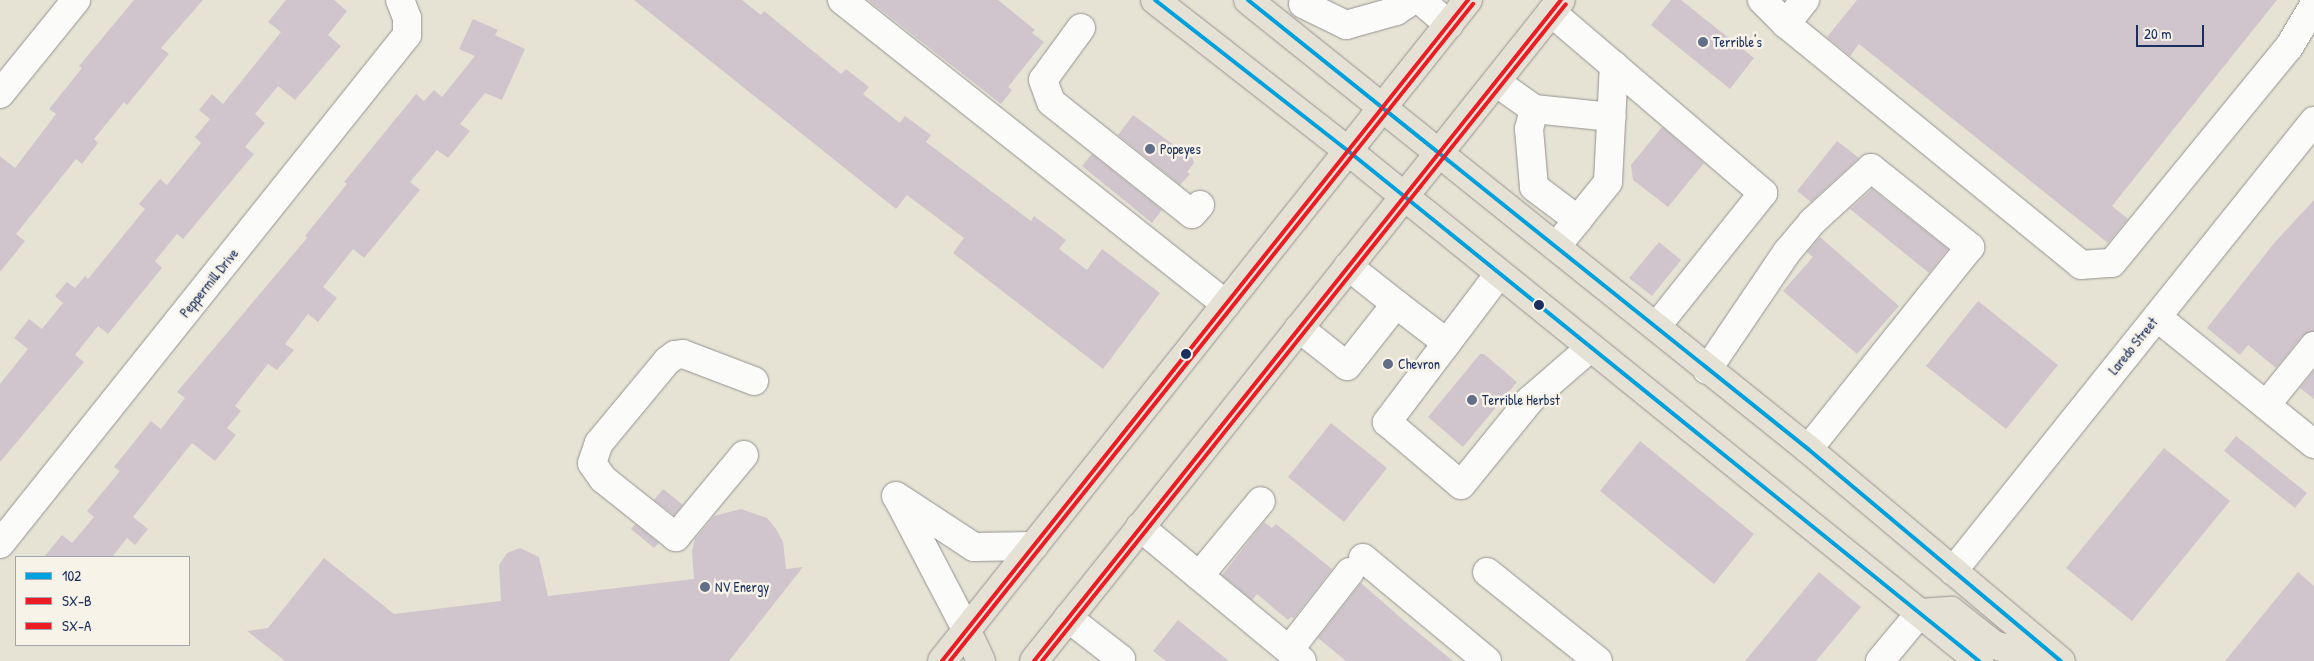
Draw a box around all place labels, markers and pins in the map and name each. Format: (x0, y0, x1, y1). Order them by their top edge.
place label: Terrible's (1713, 34, 1762, 50)
marker: Terrible's (1697, 36, 1709, 48)
place label: Popeyes (1160, 141, 1201, 157)
marker: Popeyes (1144, 143, 1156, 155)
unlabelled marker (1534, 300, 1544, 310)
unlabelled marker (1181, 349, 1191, 359)
place label: Chevron (1398, 356, 1440, 372)
marker: Chevron (1382, 358, 1394, 370)
place label: Terrible Herbst (1482, 392, 1560, 408)
marker: Terrible Herbst (1466, 394, 1478, 406)
place label: NV Energy (715, 579, 769, 595)
marker: NV Energy (699, 581, 711, 593)

